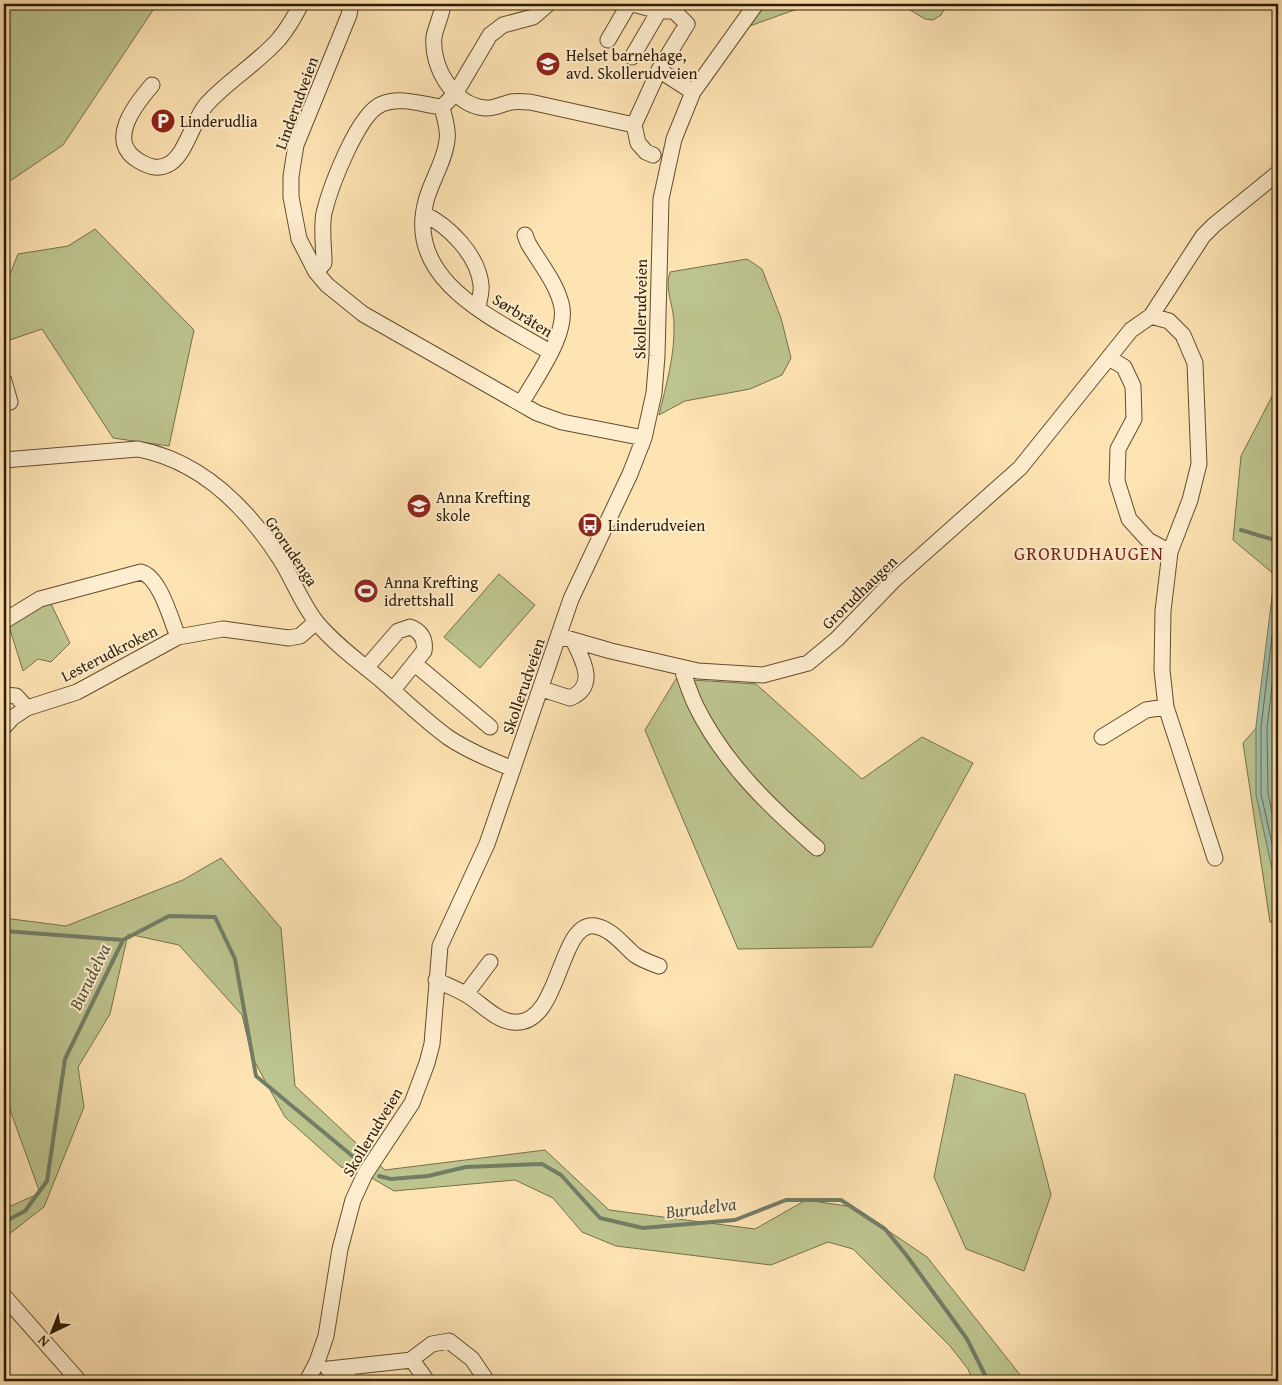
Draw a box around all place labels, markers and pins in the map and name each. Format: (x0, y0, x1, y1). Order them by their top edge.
place label: Helset barnehage, avd. Skollerudveien (566, 43, 697, 85)
school or university icon: Helset barnehage, avd. Skollerudveien (535, 51, 561, 77)
parking icon: Linderudlia (150, 108, 176, 134)
place label: Linderudlia (180, 109, 258, 133)
place label: Anna Krefting skole (436, 485, 530, 527)
school or university icon: Anna Krefting skole (406, 493, 432, 519)
bus stop icon: Linderudveien (577, 512, 603, 538)
place label: Linderudveien (608, 513, 705, 537)
place label: Anna Krefting idrettshall (384, 570, 478, 612)
sports icon: Anna Krefting idrettshall (353, 578, 379, 604)

